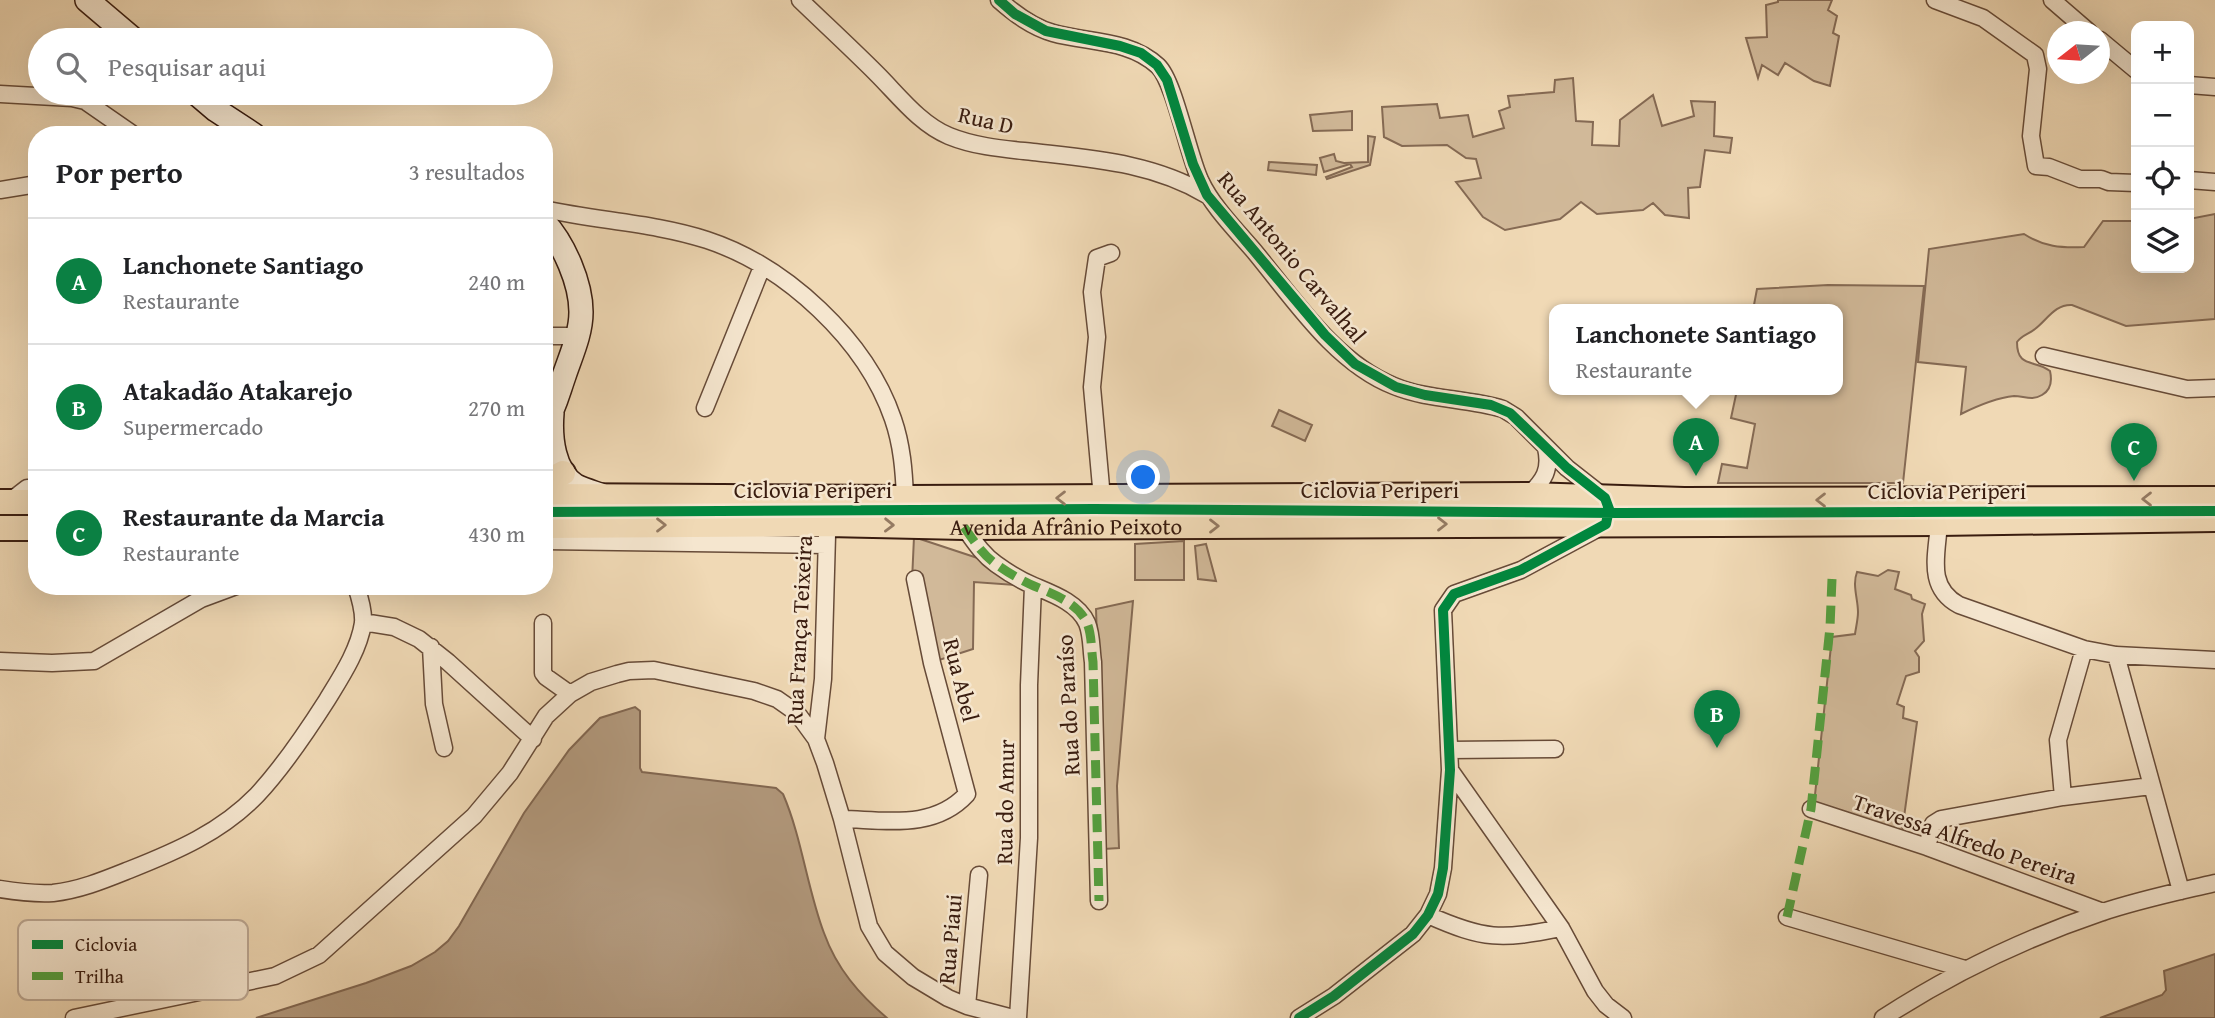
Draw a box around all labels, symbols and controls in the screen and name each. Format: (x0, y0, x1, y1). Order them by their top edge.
north arrow (2047, 21, 2110, 84)
map controls (2131, 21, 2194, 273)
button: + (2131, 21, 2194, 84)
search box (28, 28, 553, 105)
text: Pesquisar aqui (108, 47, 266, 86)
icon: search (52, 48, 90, 86)
button: − (2131, 84, 2194, 147)
street label: Rua D (955, 97, 1017, 142)
button: locate (2131, 147, 2194, 210)
text: Por perto (56, 150, 183, 194)
text: 3 resultados (409, 155, 525, 188)
street label: Rua Antonio Carvalhal (1210, 163, 1374, 350)
button: layers (2131, 210, 2194, 273)
text: Lanchonete Santiago (123, 245, 364, 284)
text: A (72, 265, 86, 298)
text: 240 m (468, 265, 525, 298)
text: Restaurante (123, 284, 240, 317)
popup (1549, 304, 1843, 395)
text: Lanchonete Santiago (1576, 314, 1816, 353)
text: Restaurante (1576, 353, 1692, 386)
text: Atakadão Atakarejo (123, 371, 353, 410)
text: B (72, 391, 86, 424)
text: 270 m (468, 391, 525, 424)
text: Supermercado (123, 410, 263, 443)
pin: A (1673, 418, 1719, 476)
pin: C (2111, 423, 2157, 481)
your location (1126, 460, 1160, 494)
street label: Ciclovia Periperi (734, 473, 892, 506)
street label: Ciclovia Periperi (1301, 473, 1459, 506)
street label: Ciclovia Periperi (1868, 474, 2026, 507)
one-way arrow (1055, 490, 1066, 506)
one-way arrow (2141, 491, 2152, 507)
one-way arrow (1816, 492, 1826, 508)
text: Restaurante da Marcia (123, 497, 384, 536)
street label: Avenida Afrânio Peixoto (949, 509, 1182, 543)
text: C (72, 517, 86, 550)
text: 430 m (468, 517, 525, 550)
one-way arrow (657, 517, 667, 533)
one-way arrow (1437, 517, 1448, 532)
one-way arrow (884, 518, 895, 533)
one-way arrow (1210, 518, 1220, 534)
street label: Rua França Teixeira (777, 534, 820, 726)
text: Restaurante (123, 536, 240, 569)
street label: Rua do Paraíso (1047, 634, 1088, 776)
street label: Rua Abel (935, 635, 988, 725)
pin: B (1694, 690, 1740, 748)
street label: Rua do Amur (987, 739, 1022, 865)
street label: Travessa Alfredo Pereira (1849, 785, 2082, 892)
street label: Rua Piaui (929, 893, 970, 985)
legend (18, 920, 248, 1000)
text: Ciclovia (75, 930, 137, 958)
text: Trilha (75, 962, 124, 990)

